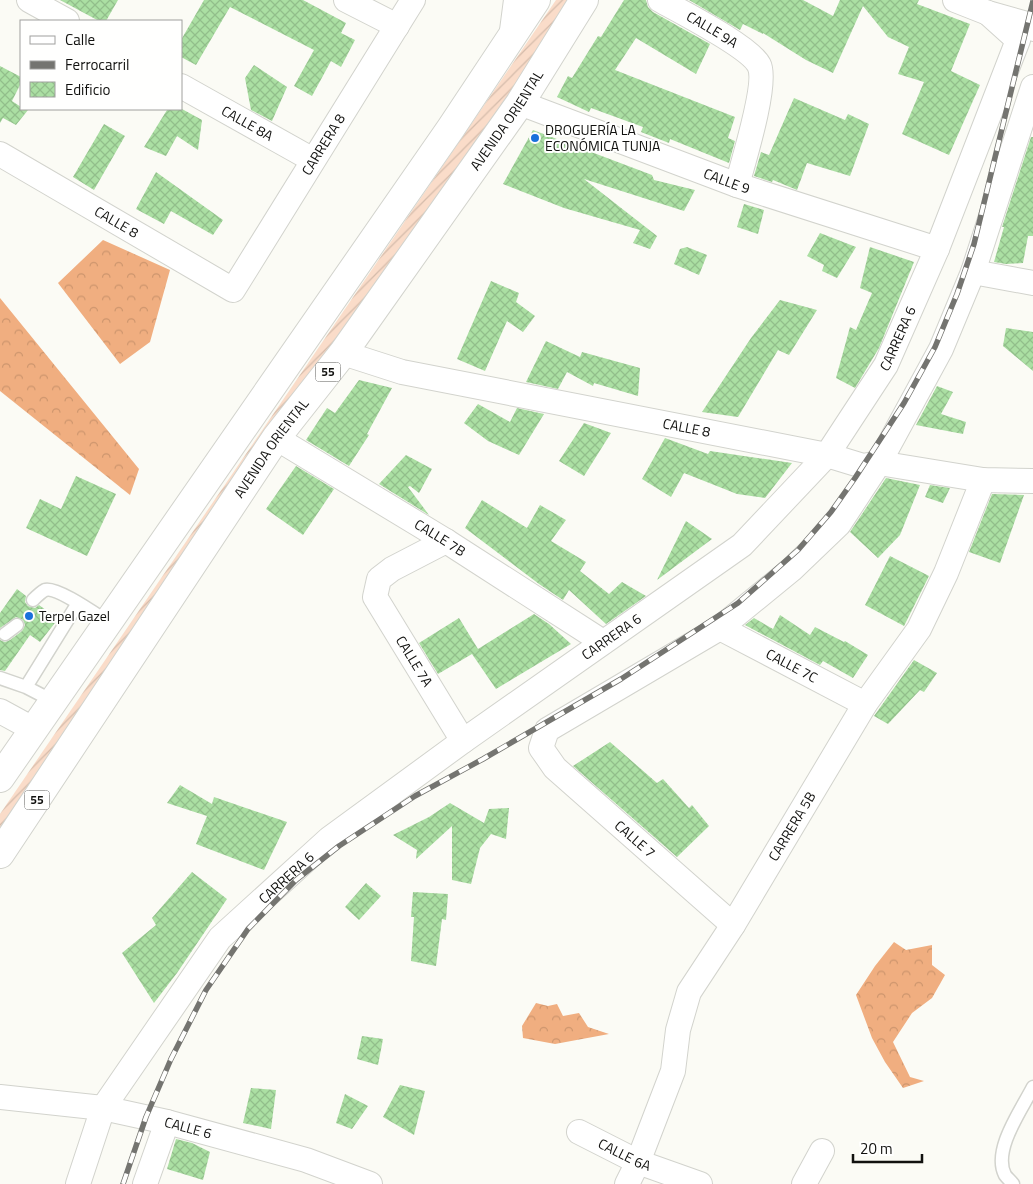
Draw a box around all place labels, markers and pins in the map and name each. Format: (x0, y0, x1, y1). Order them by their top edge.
place label: DROGUERÍA LA ECONÓMICA TUNJA (545, 119, 661, 156)
marker: DROGUERÍA LA ECONÓMICA TUNJA (529, 132, 541, 144)
place label: Terpel Gazel (39, 605, 110, 626)
marker: Terpel Gazel (23, 610, 35, 622)

